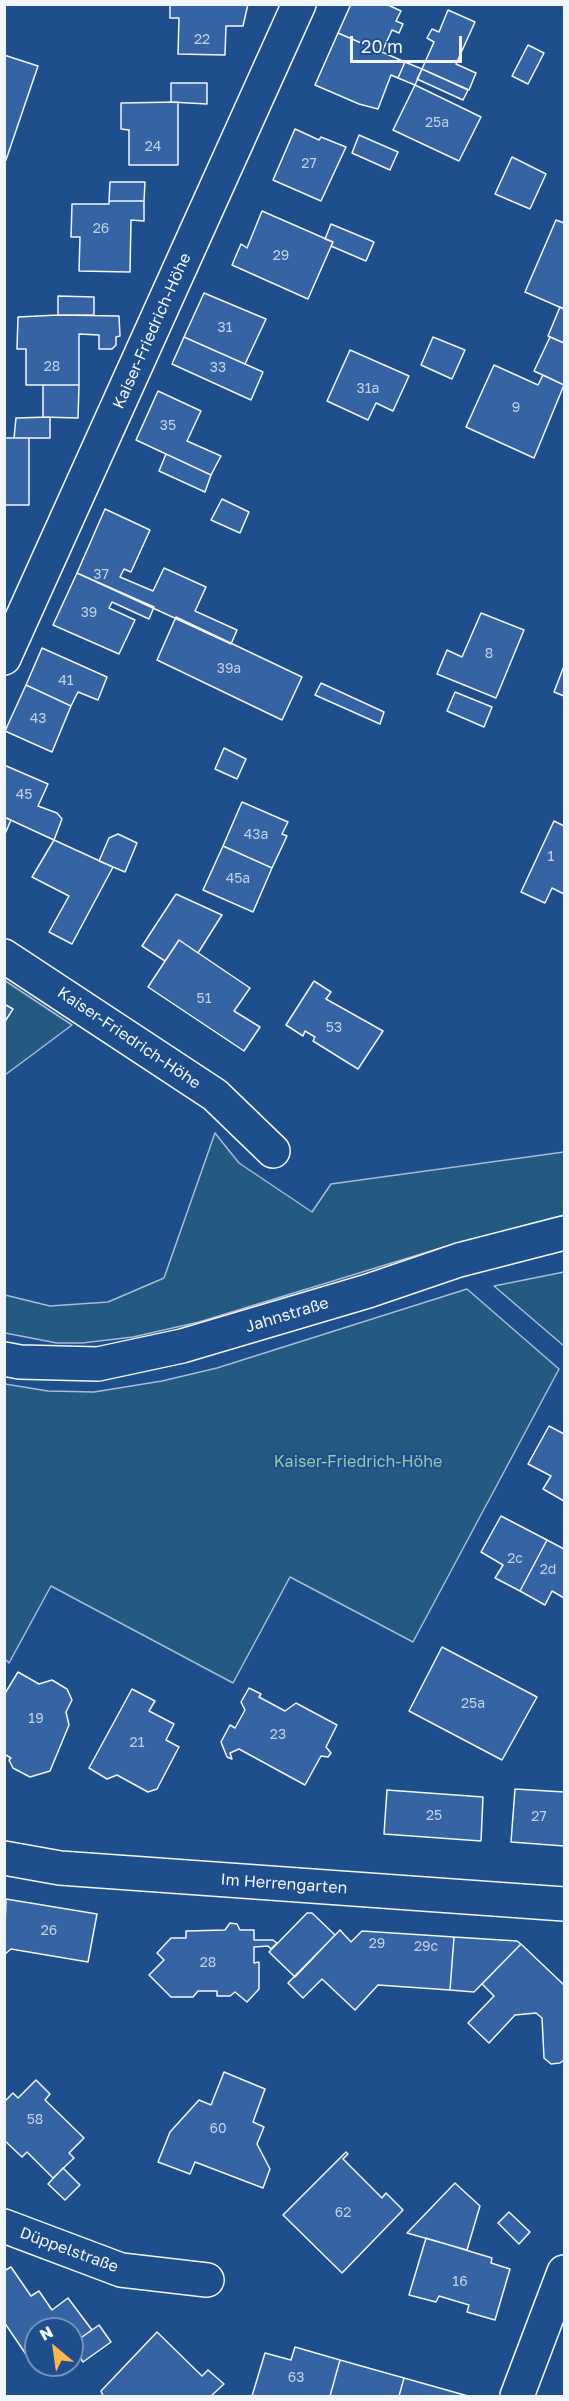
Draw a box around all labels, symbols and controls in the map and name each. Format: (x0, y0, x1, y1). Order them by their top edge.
scale bar (353, 24, 466, 62)
house number: 22 (194, 32, 210, 48)
text: 20 m (361, 35, 403, 57)
house number: 25a (425, 115, 449, 131)
house number: 24 (145, 139, 161, 155)
house number: 27 (301, 156, 317, 172)
house number: 26 (93, 221, 109, 237)
house number: 29 (273, 248, 289, 264)
street label: Kaiser-Friedrich-Höhe (109, 250, 195, 412)
house number: 31 (218, 320, 232, 336)
house number: 28 (44, 359, 60, 375)
house number: 33 (210, 360, 226, 376)
house number: 31a (357, 381, 379, 397)
house number: 9 (512, 400, 520, 416)
house number: 35 (160, 418, 176, 434)
house number: 37 (93, 567, 109, 583)
house number: 39 (81, 605, 97, 621)
house number: 8 (485, 646, 493, 662)
house number: 39a (217, 661, 241, 677)
house number: 41 (58, 673, 74, 689)
house number: 43 (30, 711, 46, 727)
house number: 45 (16, 787, 32, 803)
house number: 43a (244, 827, 268, 843)
house number: 1 (548, 849, 554, 865)
house number: 45a (226, 871, 250, 887)
street label: Kaiser-Friedrich-Höhe (54, 983, 204, 1093)
house number: 51 (197, 991, 211, 1007)
house number: 53 (326, 1020, 342, 1036)
street label: Jahnstraße (243, 1293, 331, 1337)
park label: Kaiser-Friedrich-Höhe (274, 1452, 442, 1472)
house number: 2c (507, 1551, 523, 1567)
house number: 2d (540, 1562, 556, 1578)
house number: 25a (461, 1696, 485, 1712)
house number: 19 (28, 1711, 44, 1727)
house number: 23 (270, 1727, 286, 1743)
house number: 21 (130, 1735, 144, 1751)
house number: 25 (426, 1808, 442, 1824)
house number: 27 (531, 1809, 547, 1825)
street label: Im Herrengarten (220, 1870, 348, 1898)
house number: 26 (41, 1923, 57, 1939)
house number: 29 (369, 1936, 385, 1952)
house number: 29c (414, 1939, 438, 1955)
house number: 28 (200, 1955, 216, 1971)
house number: 58 (27, 2112, 43, 2128)
house number: 60 (209, 2121, 227, 2137)
house number: 62 (335, 2205, 351, 2221)
street label: Düppelstraße (17, 2223, 121, 2277)
house number: 16 (452, 2274, 468, 2290)
north arrow (24, 2317, 84, 2377)
text: N (36, 2321, 56, 2345)
house number: 63 (288, 2370, 304, 2386)

